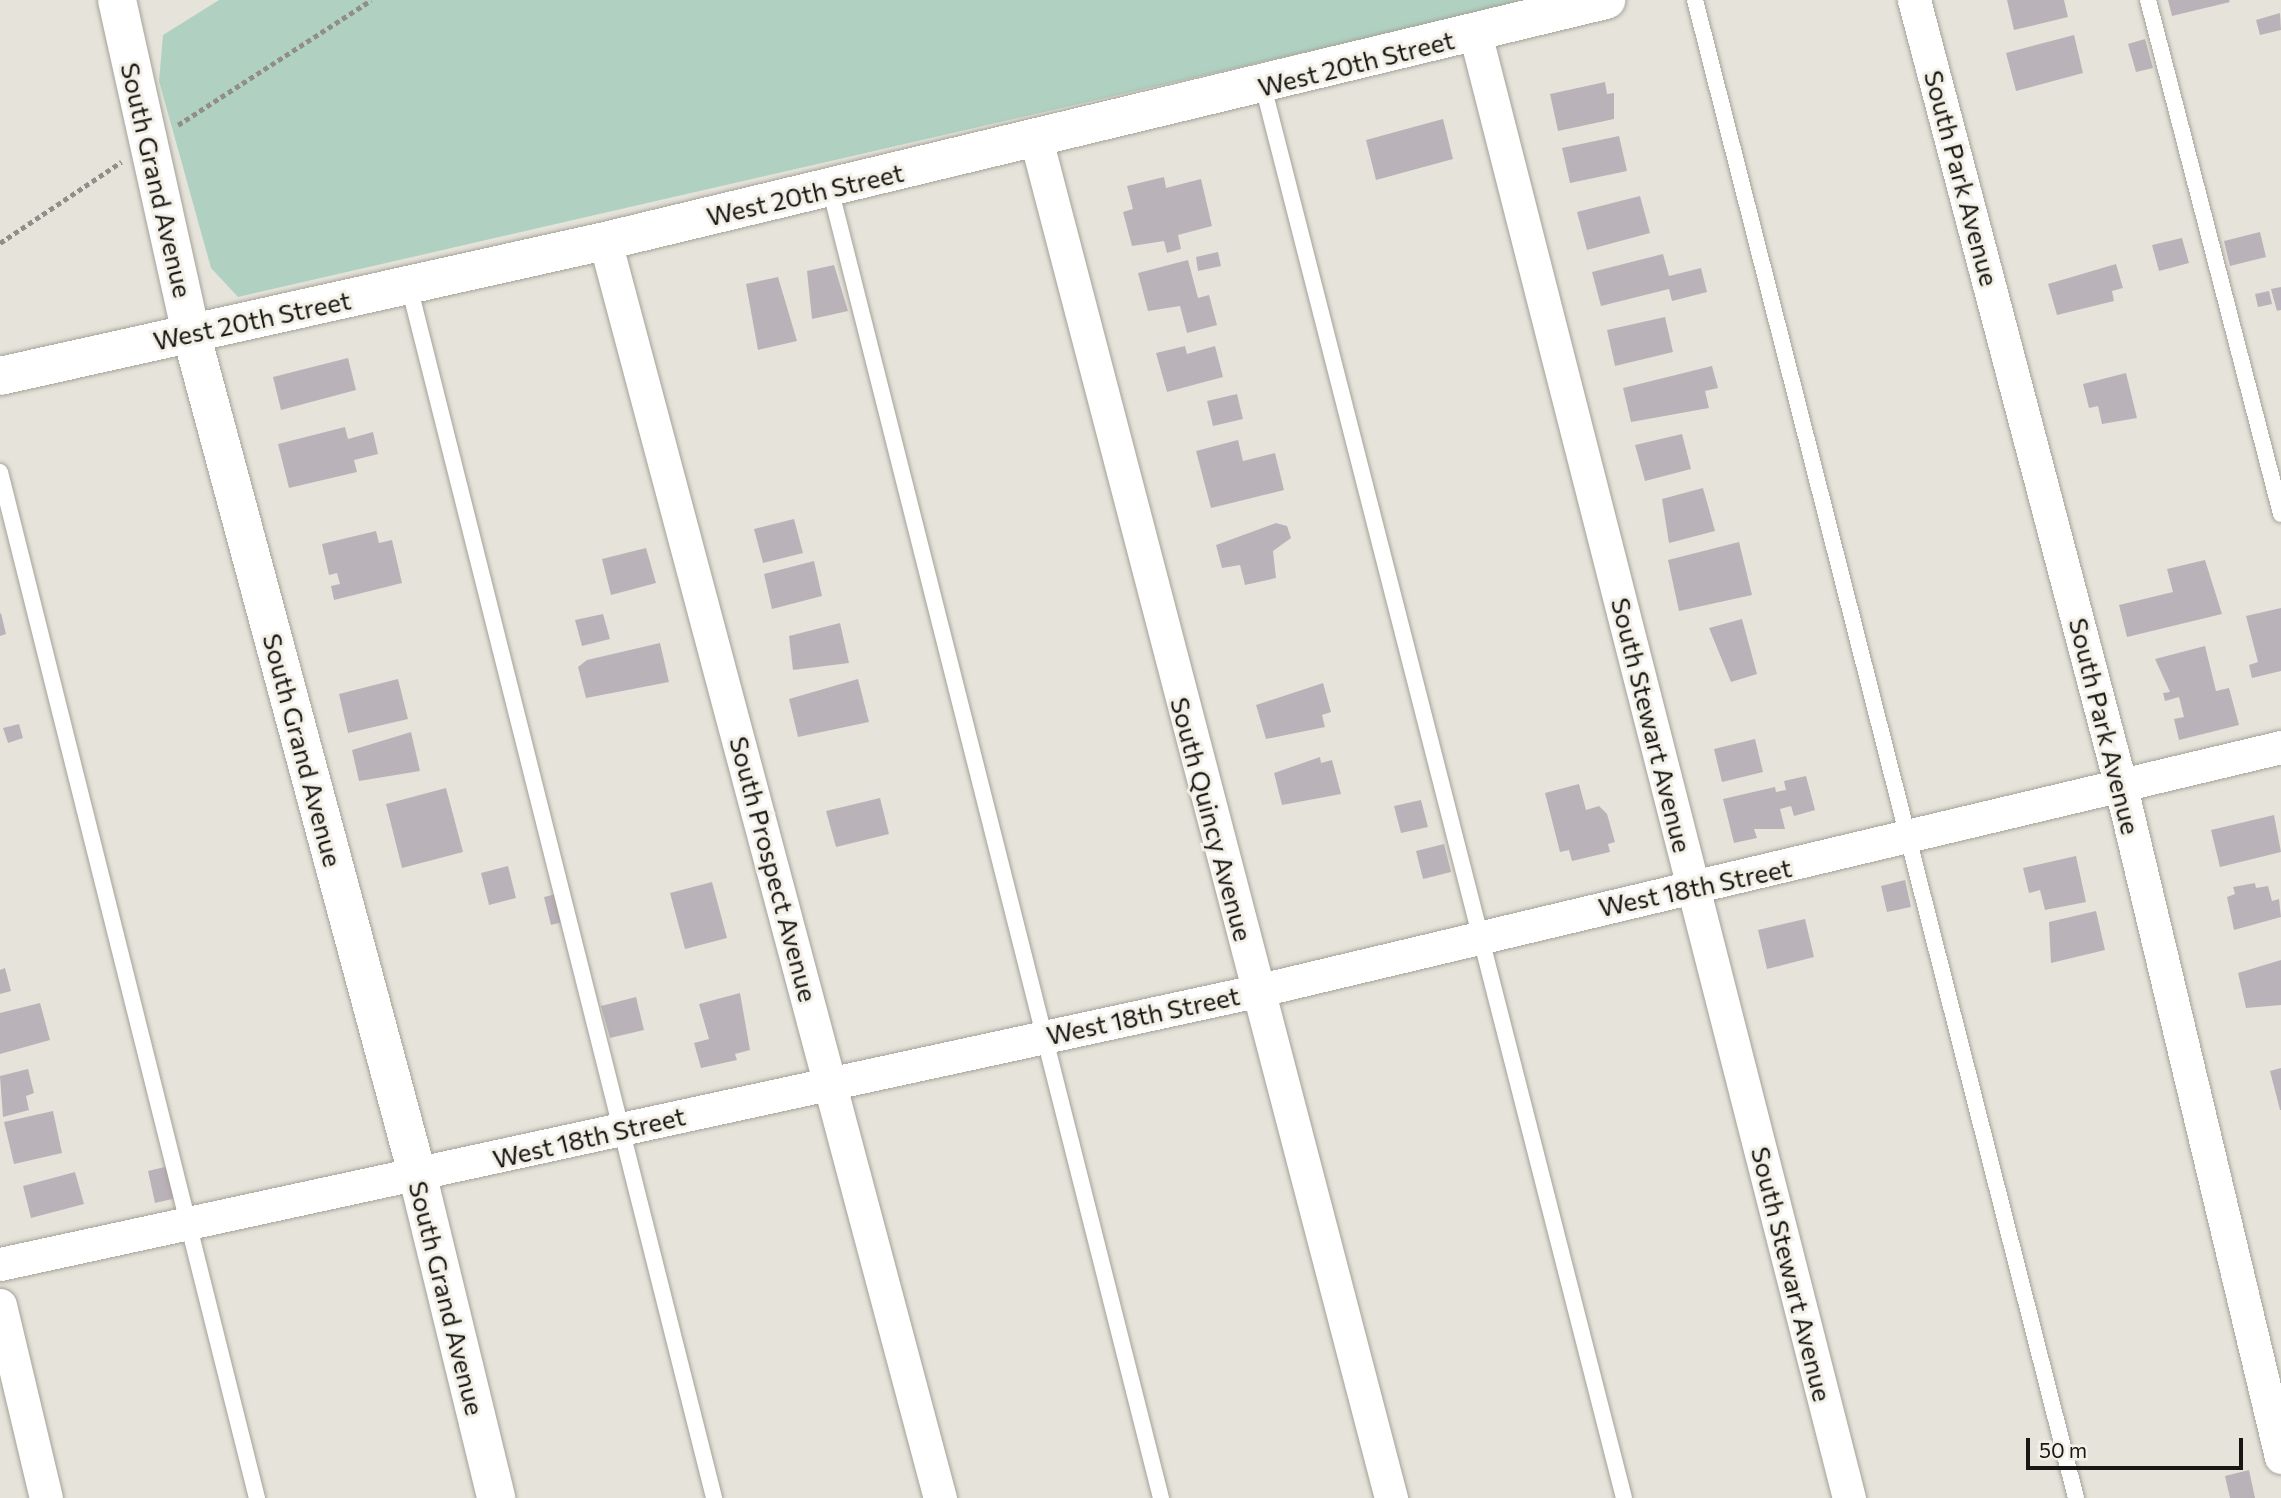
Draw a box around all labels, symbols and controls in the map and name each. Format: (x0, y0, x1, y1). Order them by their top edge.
street label: West 20th Street (1255, 24, 1457, 102)
street label: South Grand Avenue (115, 59, 199, 301)
street label: South Park Avenue (1918, 67, 2006, 289)
street label: West 20th Street (703, 156, 907, 232)
street label: West 20th Street (150, 284, 354, 356)
street label: South Stewart Avenue (1605, 594, 1699, 856)
street label: South Park Avenue (2063, 615, 2147, 837)
street label: South Grand Avenue (257, 630, 349, 870)
street label: South Quincy Avenue (1164, 694, 1260, 944)
street label: South Prospect Avenue (724, 733, 824, 1005)
street label: West 18th Street (1596, 851, 1794, 923)
street label: West 18th Street (1044, 979, 1242, 1051)
street label: West 18th Street (490, 1100, 688, 1174)
street label: South Stewart Avenue (1745, 1143, 1839, 1405)
street label: South Grand Avenue (403, 1178, 491, 1418)
scale bar (2029, 1424, 2246, 1468)
text: 50 m (2039, 1437, 2087, 1462)

